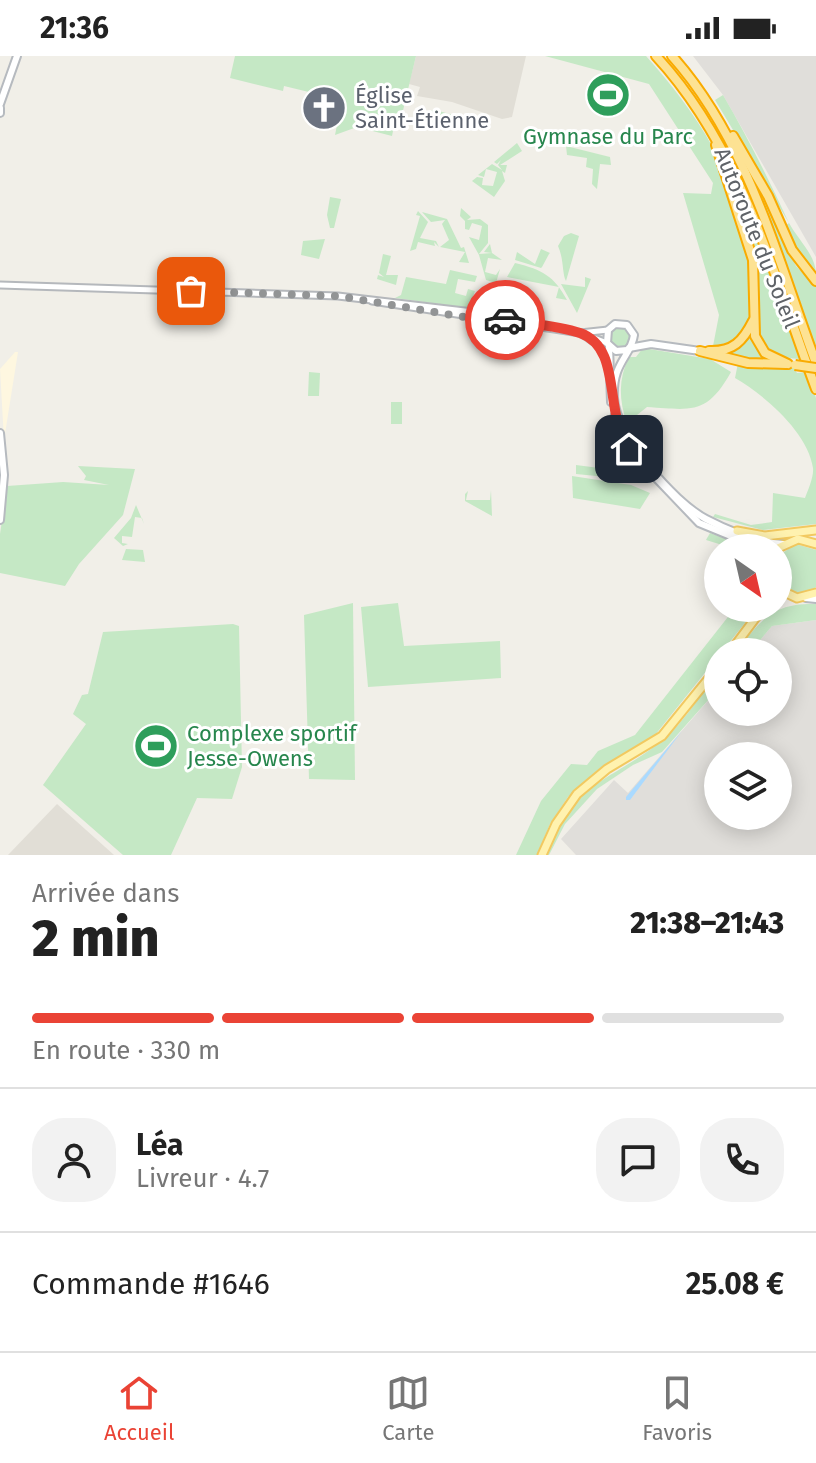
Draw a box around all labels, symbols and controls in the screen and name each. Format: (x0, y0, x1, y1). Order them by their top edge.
text: 21:36 (40, 10, 109, 46)
sports icon: Gymnase du Parc (584, 71, 632, 119)
place label: Église Saint-Étienne (355, 82, 489, 134)
church icon: Église Saint-Étienne (300, 84, 348, 132)
place label: Gymnase du Parc (523, 123, 693, 150)
street label: Autoroute du Soleil (708, 144, 806, 332)
pin (157, 257, 225, 325)
icon: bag (169, 269, 213, 313)
courier (465, 280, 545, 360)
icon: car (483, 298, 527, 342)
pin (595, 415, 663, 483)
icon: home (607, 427, 651, 471)
north arrow (704, 534, 792, 622)
map controls (704, 534, 792, 830)
button: locate (704, 638, 792, 726)
place label: Complexe sportif Jesse-Owens (187, 720, 358, 772)
sports icon: Complexe sportif Jesse-Owens (132, 722, 180, 770)
button: layers (704, 742, 792, 830)
text: Arrivée dans (32, 878, 179, 909)
text: 21:38–21:43 (630, 905, 784, 941)
text: 2 min (32, 907, 159, 970)
text: En route · 330 m (32, 1035, 220, 1066)
button: person (32, 1118, 116, 1202)
button: chat (596, 1118, 680, 1202)
button: phone (700, 1118, 784, 1202)
text: Léa (136, 1127, 183, 1163)
text: Livreur · 4.7 (136, 1163, 269, 1194)
text: Commande #1646 (32, 1266, 270, 1302)
text: 25.08 € (686, 1266, 784, 1302)
tab: Accueil (104, 1371, 174, 1446)
tab: Carte (382, 1371, 434, 1446)
tab: Favoris (642, 1371, 712, 1446)

